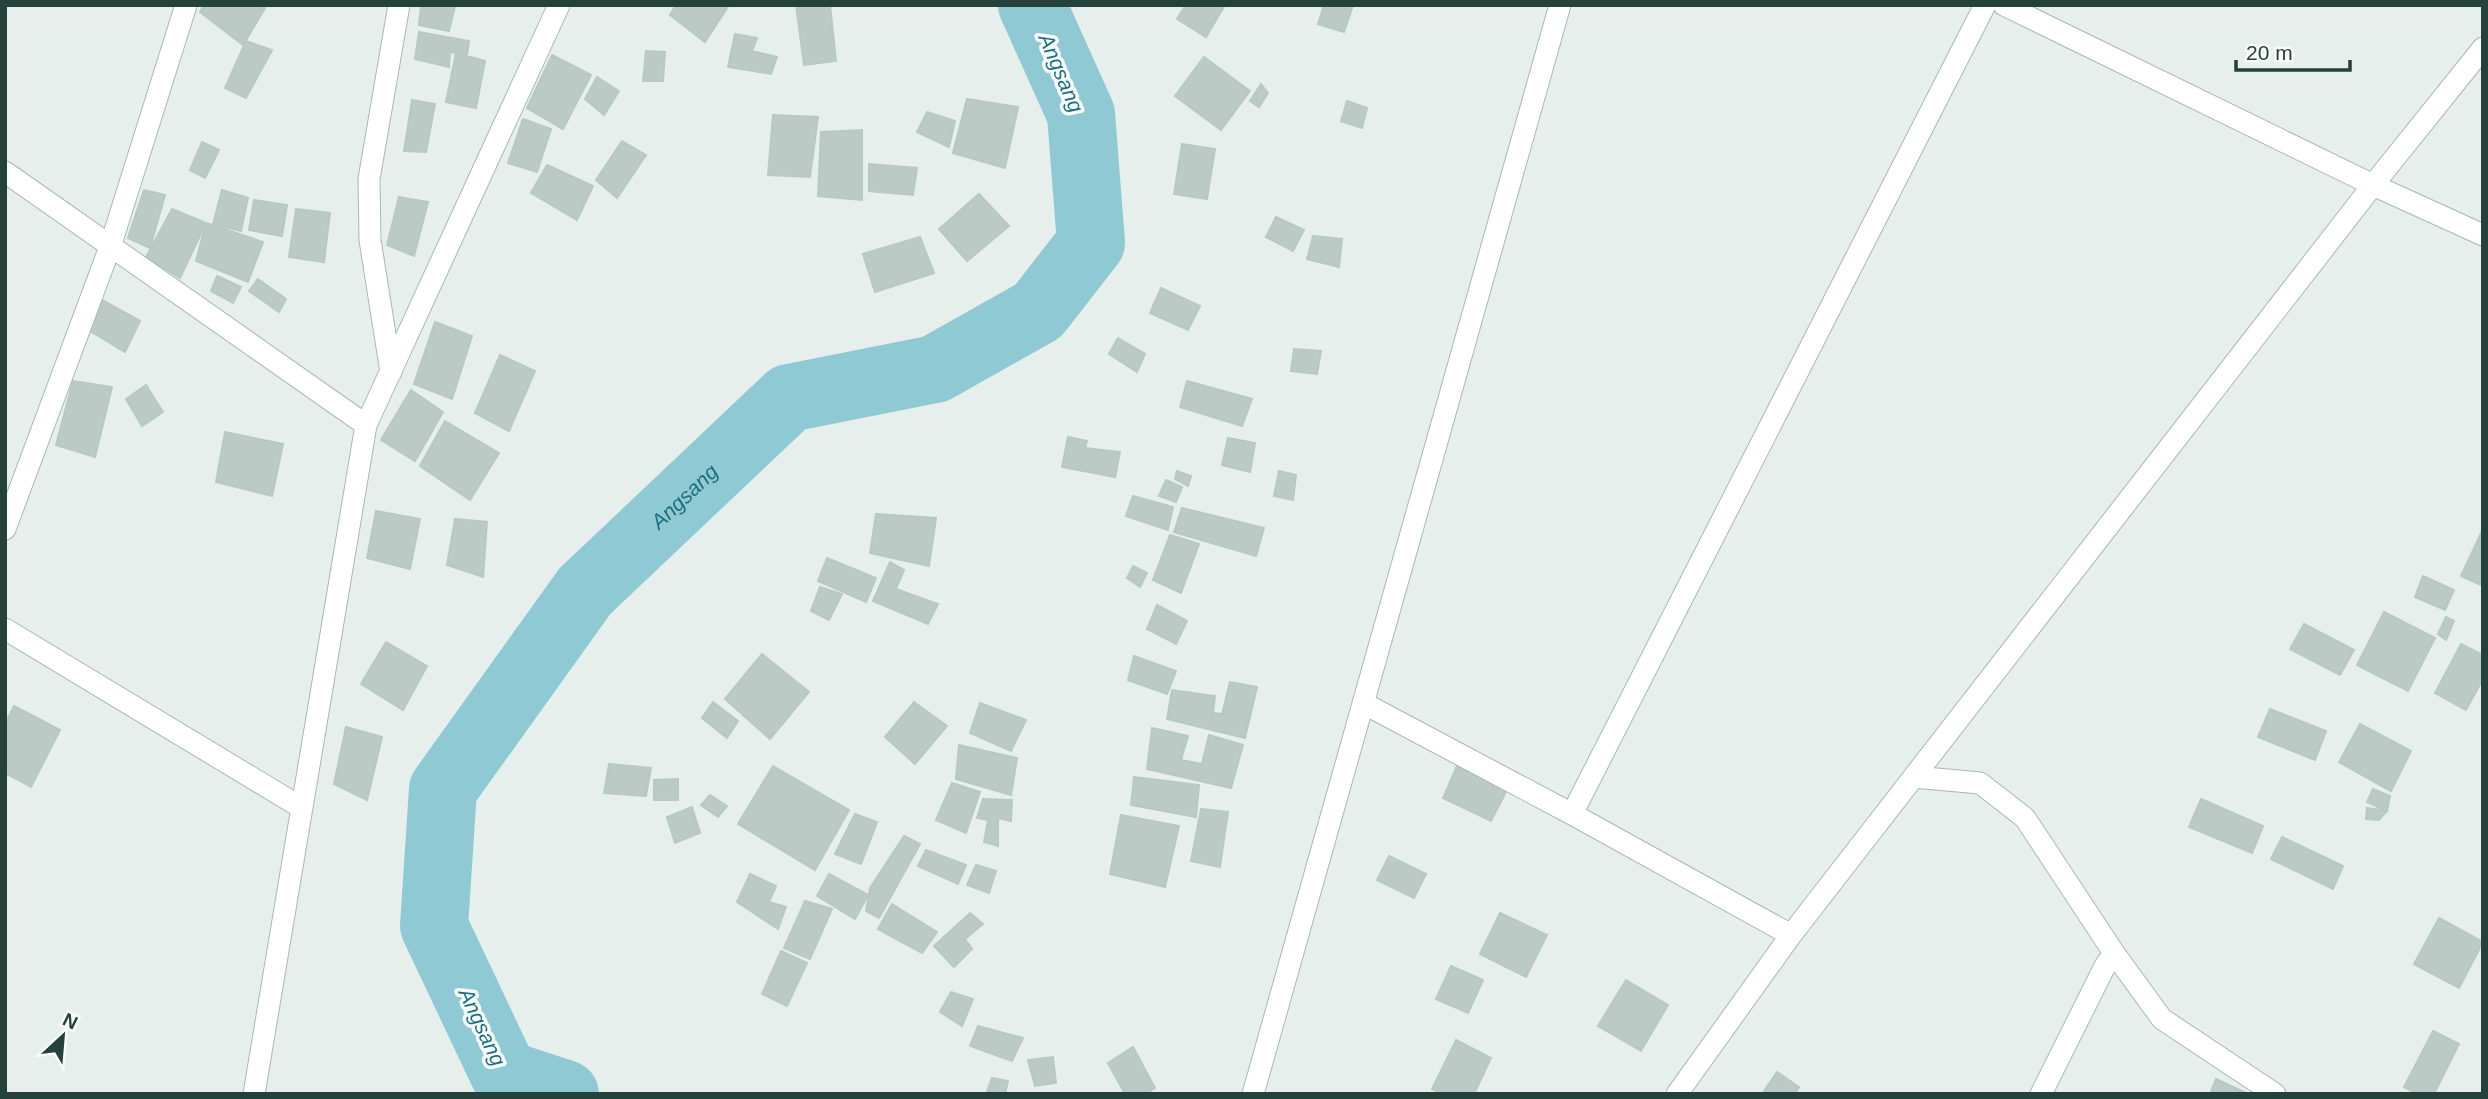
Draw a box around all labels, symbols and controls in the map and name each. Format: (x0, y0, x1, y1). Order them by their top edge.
water label: Angsang (1034, 28, 1088, 116)
scale bar (2236, 28, 2350, 72)
text: 20 m (2246, 41, 2293, 64)
water label: Angsang (645, 459, 723, 535)
water label: Angsang (454, 983, 511, 1070)
north arrow (28, 1001, 98, 1071)
text: N (59, 1009, 81, 1034)

